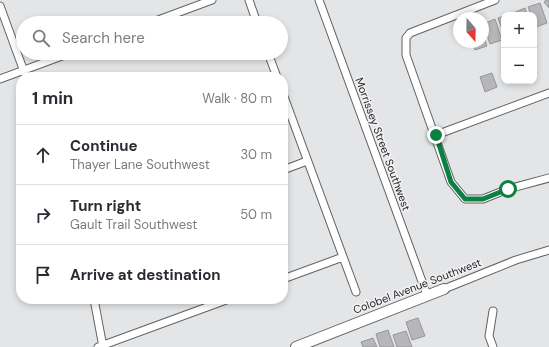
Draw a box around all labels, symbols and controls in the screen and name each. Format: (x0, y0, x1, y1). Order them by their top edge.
north arrow (453, 12, 489, 48)
map controls (501, 12, 537, 84)
button: + (501, 12, 537, 48)
search box (16, 16, 288, 60)
icon: search (30, 27, 52, 49)
text: Search here (62, 28, 145, 48)
button: − (501, 48, 537, 84)
street label: Morrissey Street Southwest (352, 76, 414, 212)
text: 1 min (32, 87, 73, 109)
text: Walk · 80 m (202, 90, 272, 107)
route end (427, 126, 445, 144)
text: Continue (70, 136, 138, 156)
icon: ahead (32, 144, 54, 166)
text: 30 m (240, 146, 272, 163)
text: Thayer Lane Southwest (70, 156, 210, 173)
route start (499, 180, 517, 198)
text: Turn right (70, 196, 141, 216)
icon: right (32, 204, 54, 226)
text: 50 m (240, 206, 272, 223)
text: Gault Trail Southwest (70, 216, 197, 233)
street label: Colobel Avenue Southwest (351, 255, 483, 317)
icon: arrive (32, 264, 54, 286)
text: Arrive at destination (70, 265, 221, 285)

